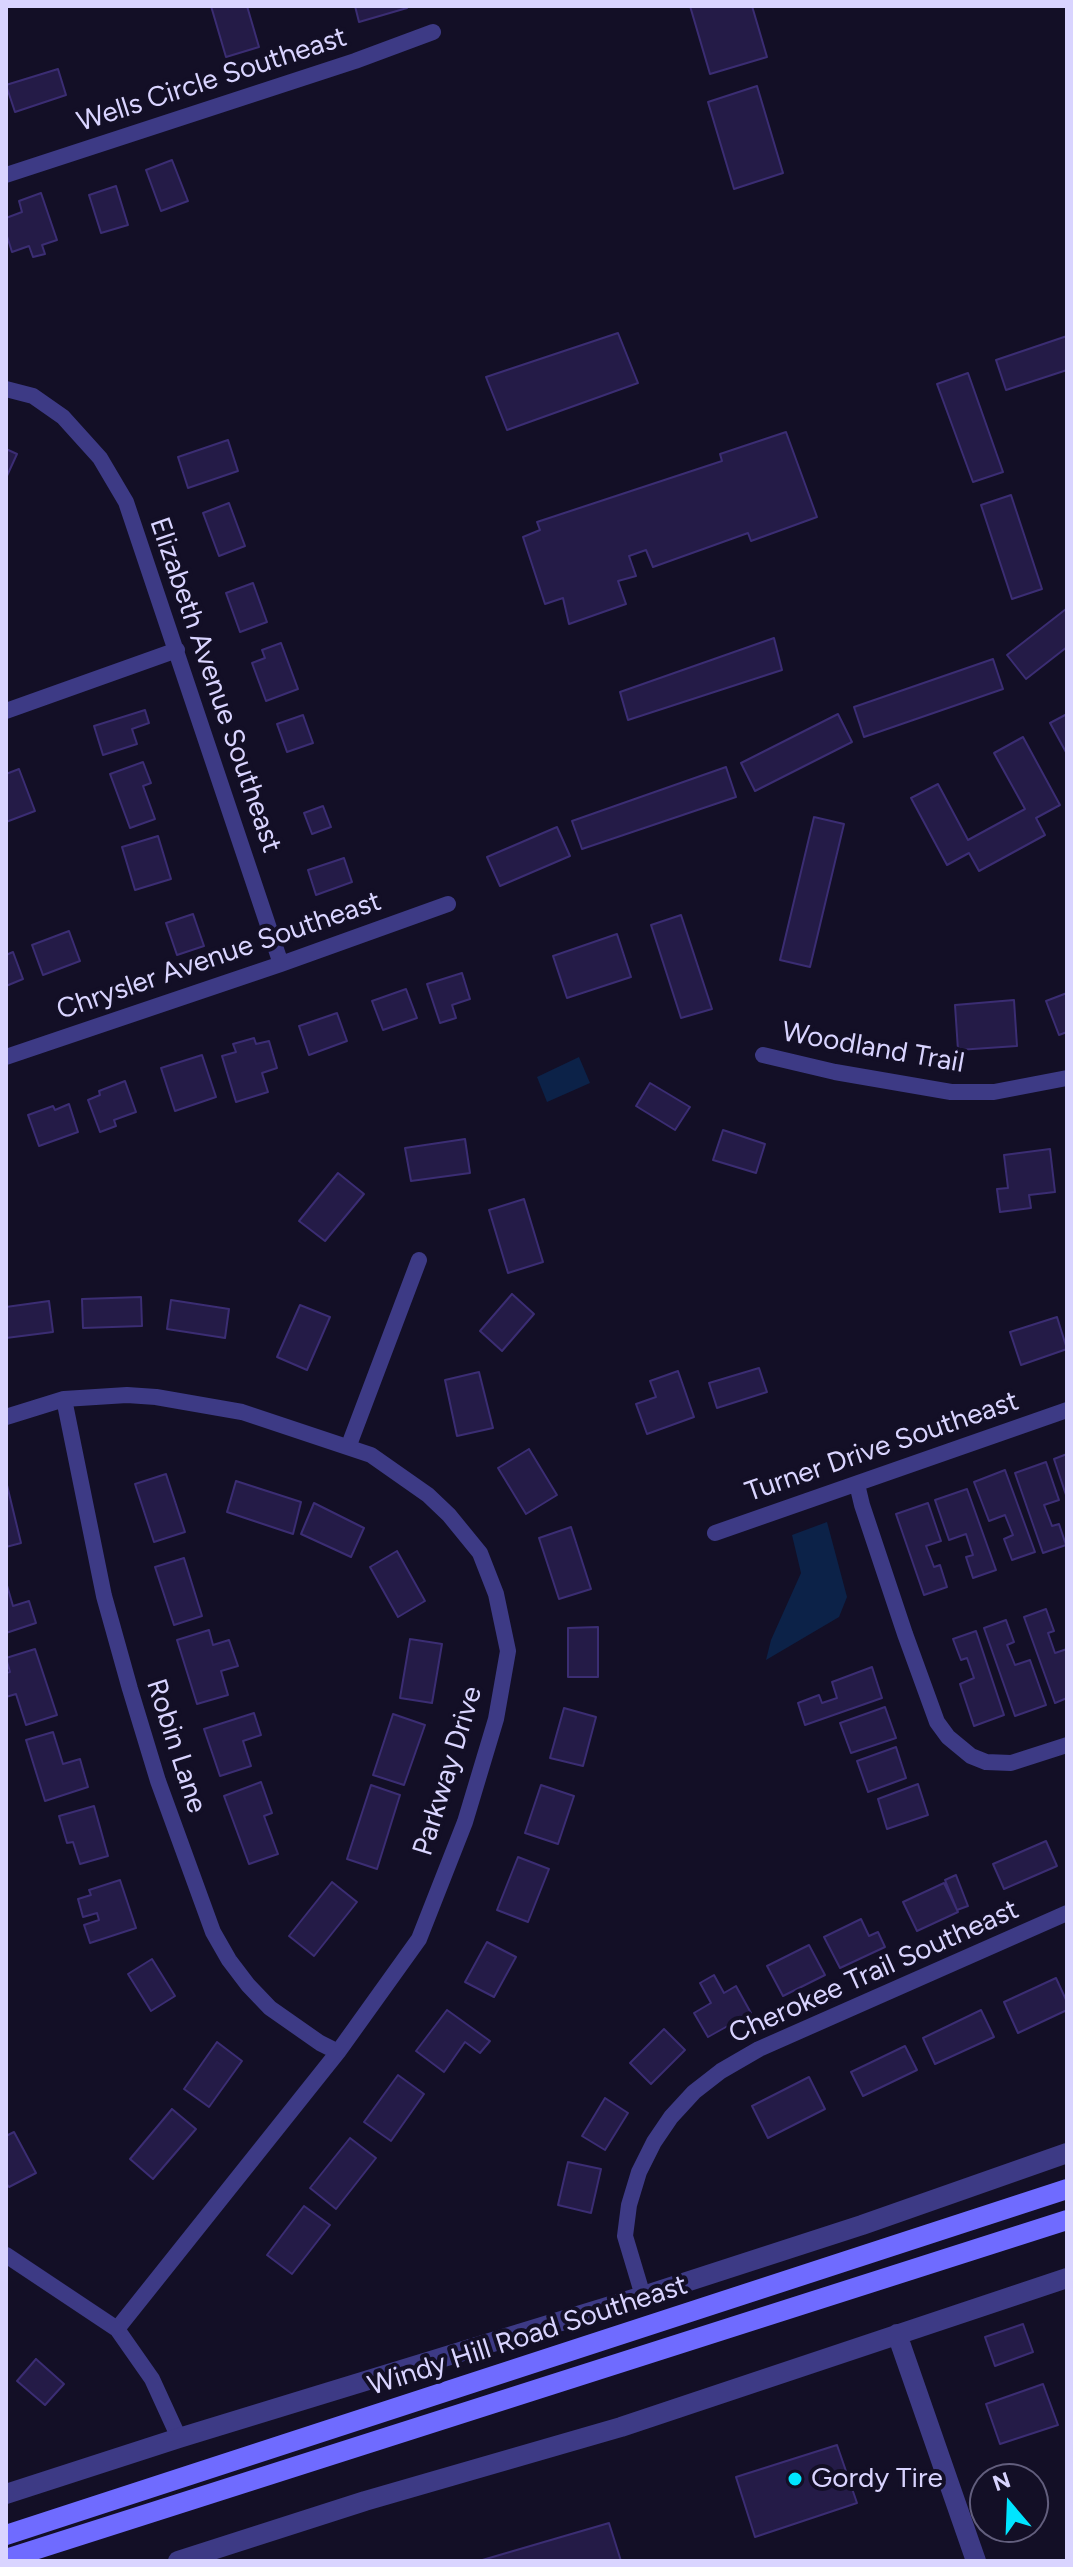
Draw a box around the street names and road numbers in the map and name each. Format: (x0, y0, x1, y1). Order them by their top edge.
street label: Wells Circle Southeast (73, 21, 351, 139)
street label: Elizabeth Avenue Southeast (142, 513, 288, 857)
street label: Chrysler Avenue Southeast (52, 885, 386, 1027)
street label: Woodland Trail (779, 1015, 967, 1081)
street label: Turner Drive Southeast (741, 1384, 1023, 1510)
street label: Robin Lane (139, 1675, 213, 1817)
street label: Parkway Drive (406, 1682, 490, 1860)
street label: Cherokee Trail Southeast (724, 1893, 1024, 2051)
street label: Windy Hill Road Southeast (364, 2268, 692, 2404)

